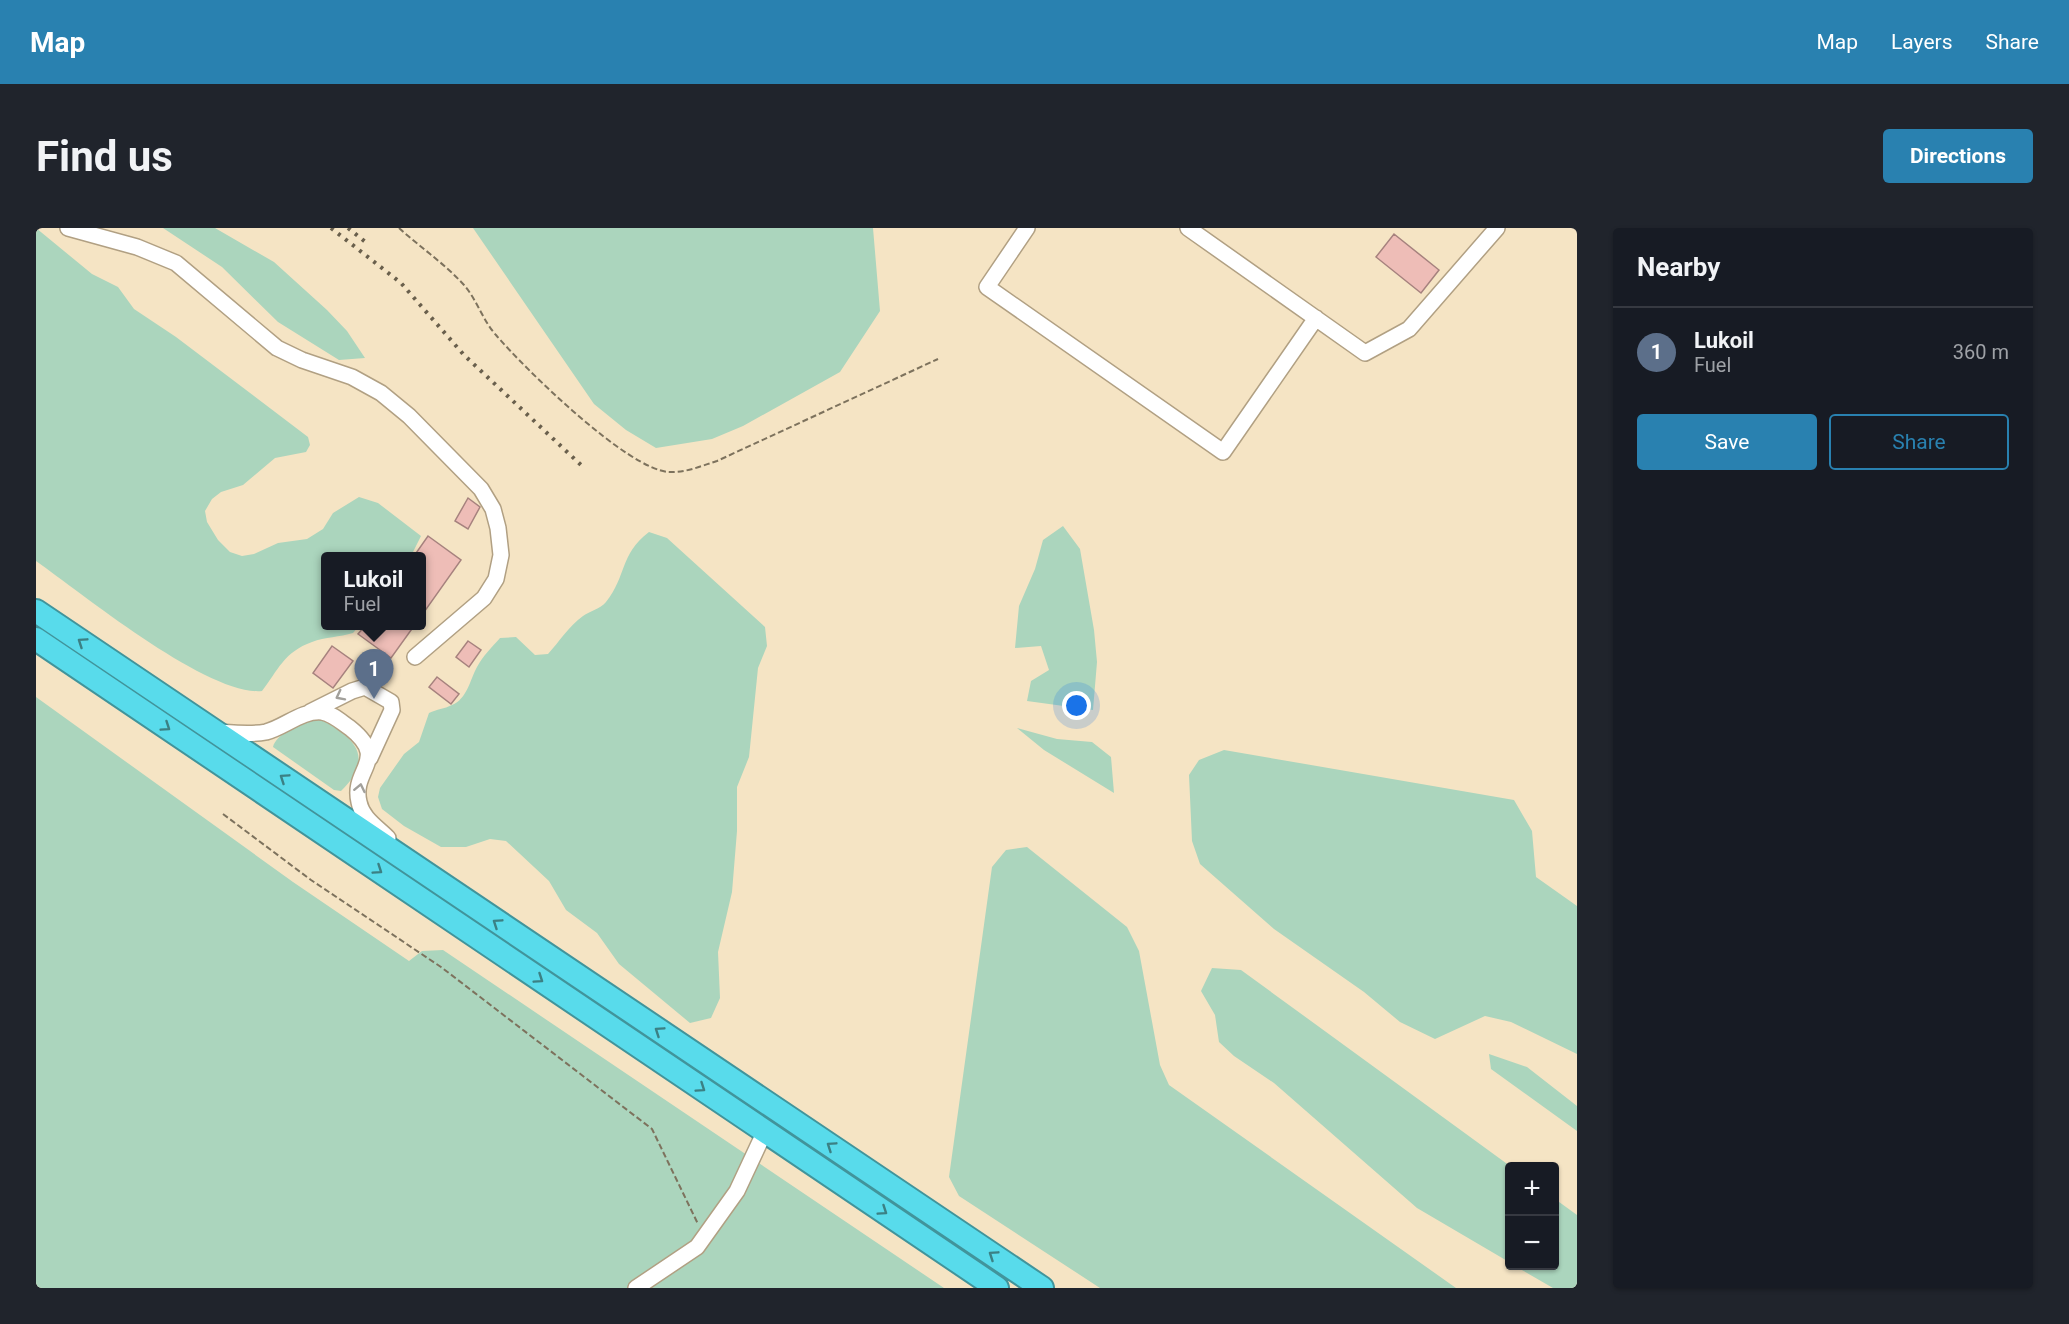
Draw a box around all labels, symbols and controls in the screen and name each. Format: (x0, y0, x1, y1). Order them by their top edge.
text: Map (30, 26, 85, 59)
text: Map (1816, 30, 1858, 54)
text: Layers (1891, 30, 1952, 54)
text: Share (1985, 30, 2039, 54)
button: Directions (1883, 129, 2033, 183)
text: Find us (36, 132, 173, 181)
text: Nearby (1637, 252, 1720, 282)
text: Lukoil (1694, 328, 1754, 353)
text: 1 (1651, 340, 1662, 364)
text: 360 m (1953, 340, 2009, 364)
text: Fuel (1694, 353, 1731, 377)
button: Save (1637, 414, 1817, 470)
button: Share (1829, 414, 2009, 470)
popup (321, 552, 426, 630)
text: Lukoil (344, 567, 403, 592)
text: Fuel (344, 592, 381, 616)
one-way arrow (78, 638, 89, 649)
pin: 1 (354, 650, 394, 699)
one-way arrow (336, 689, 347, 701)
your location (1062, 691, 1091, 720)
one-way arrow (159, 720, 170, 731)
one-way arrow (280, 774, 291, 785)
one-way arrow (353, 783, 366, 793)
one-way arrow (371, 863, 382, 874)
one-way arrow (492, 919, 503, 930)
one-way arrow (533, 972, 544, 983)
one-way arrow (655, 1027, 666, 1038)
one-way arrow (694, 1081, 705, 1092)
one-way arrow (827, 1142, 838, 1153)
map controls (1505, 1162, 1559, 1270)
button: + (1505, 1162, 1559, 1216)
one-way arrow (877, 1204, 888, 1215)
button: − (1505, 1216, 1559, 1270)
one-way arrow (989, 1251, 1000, 1262)

